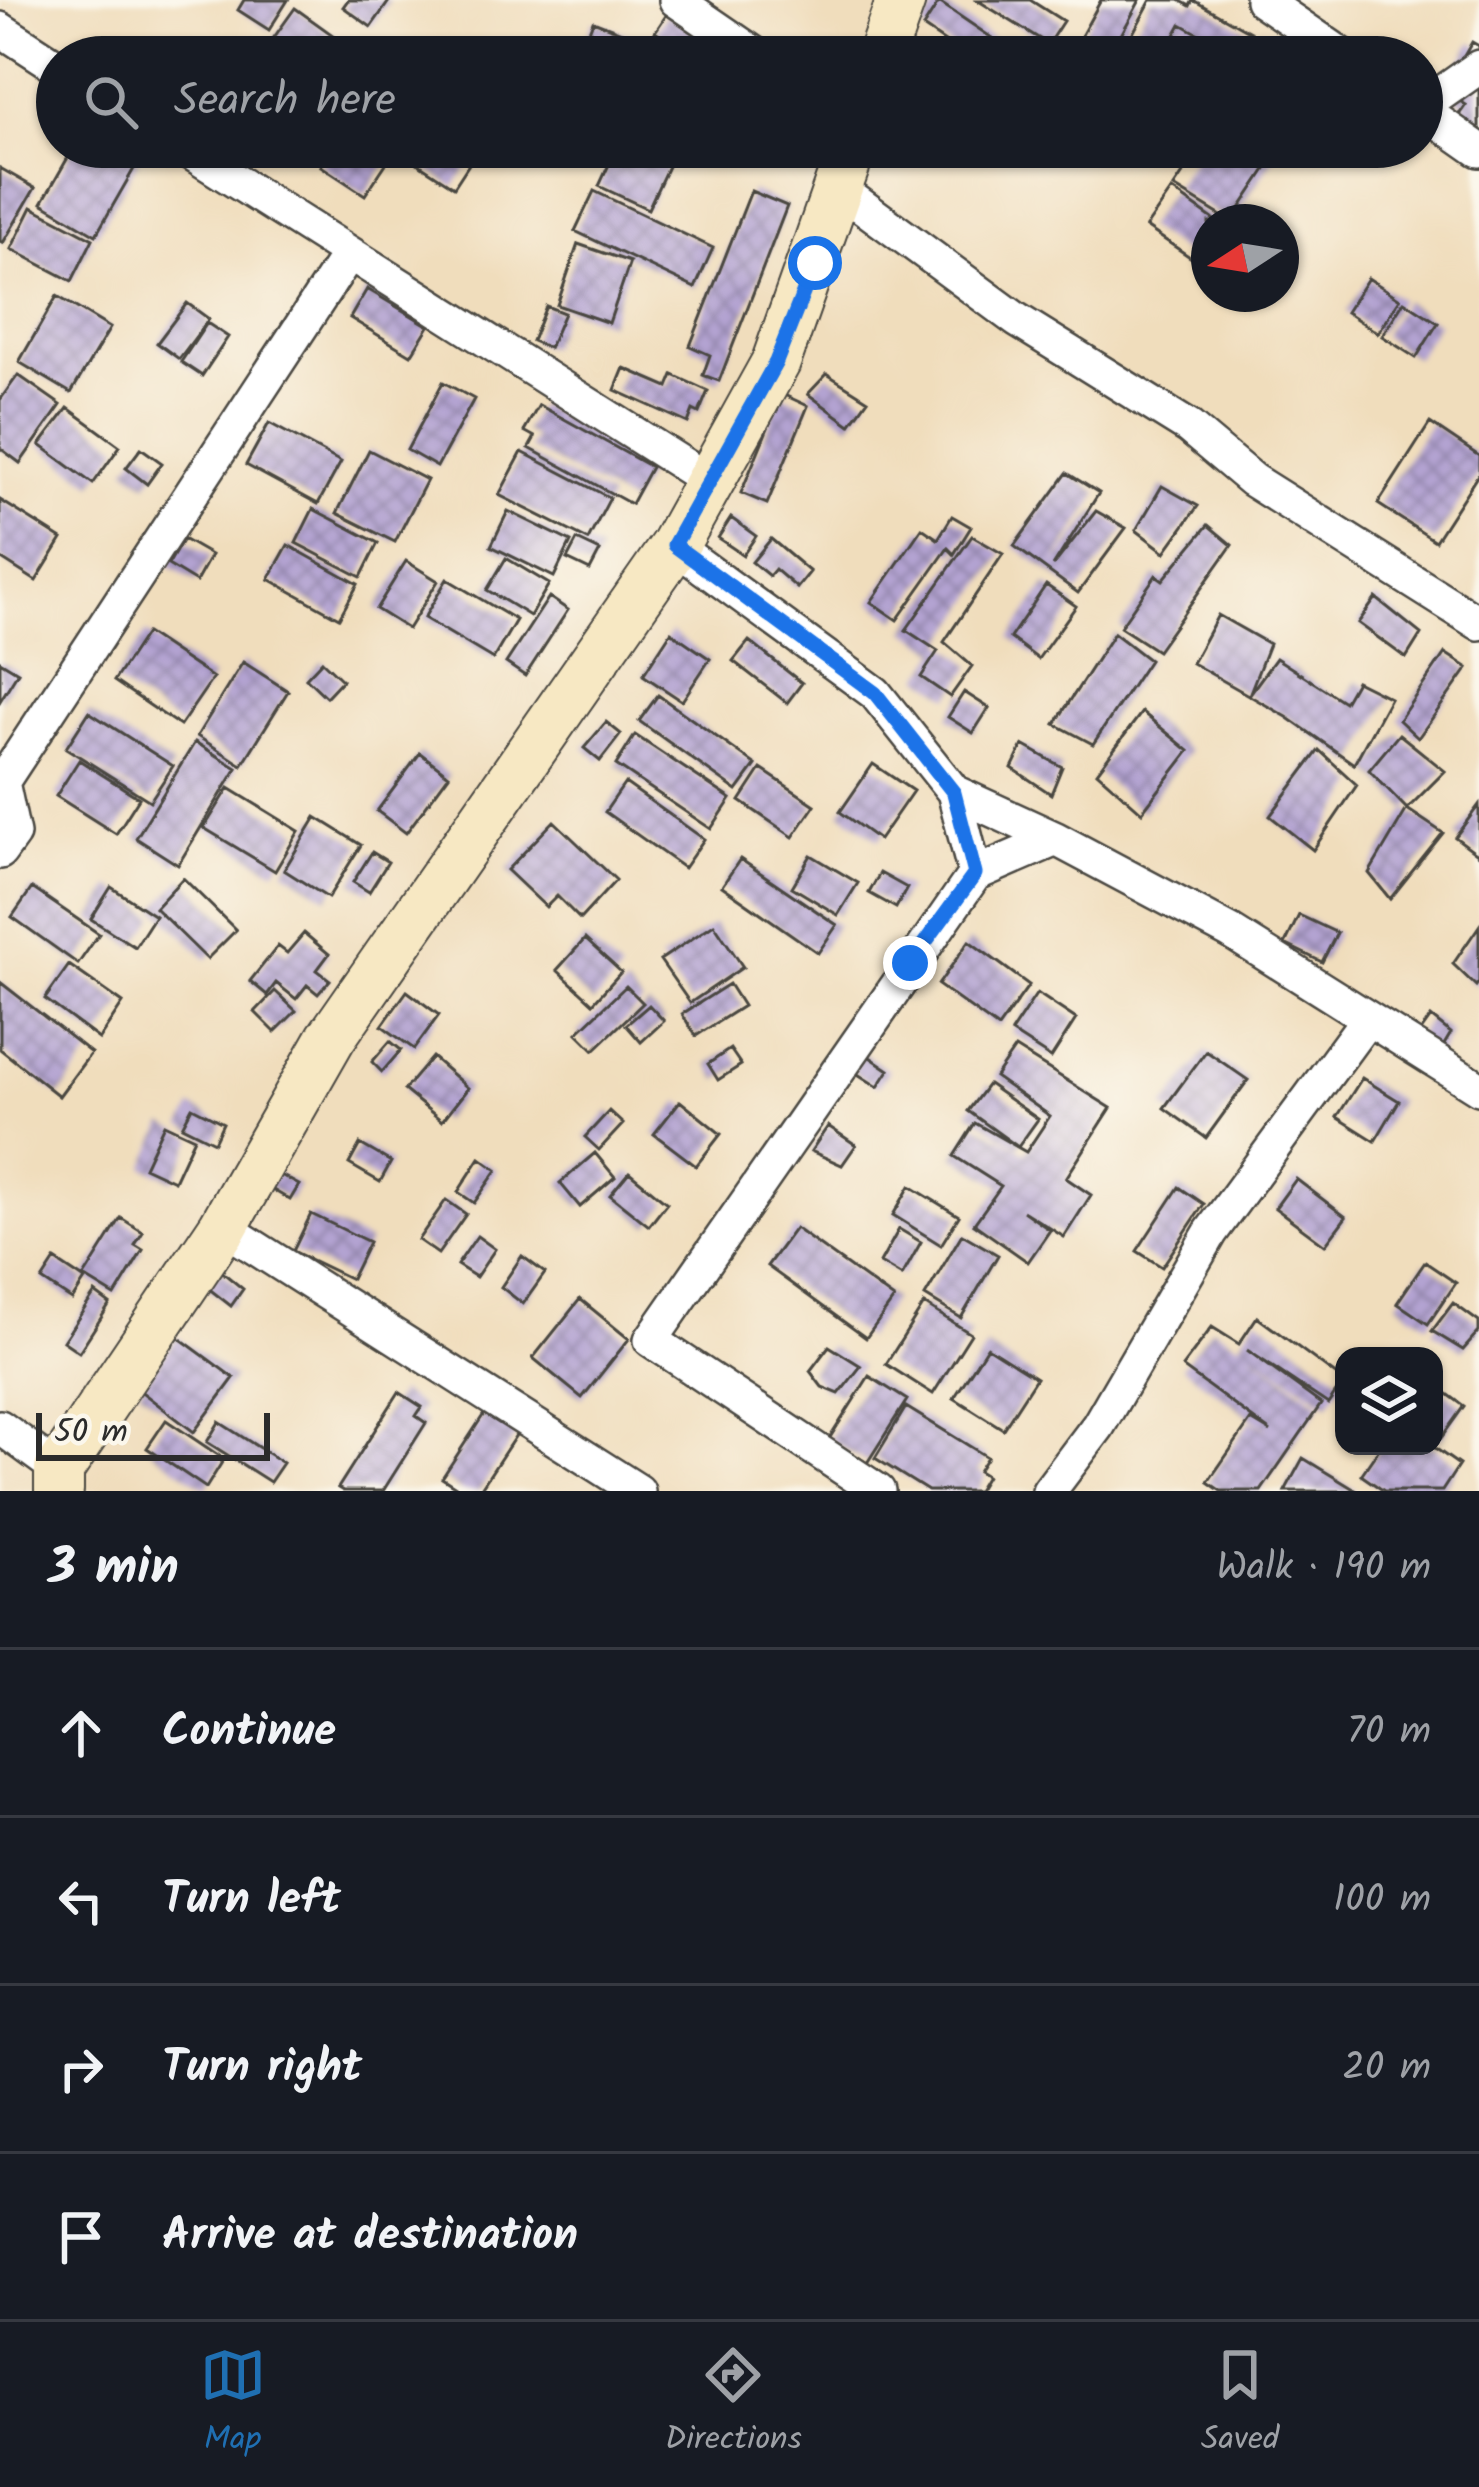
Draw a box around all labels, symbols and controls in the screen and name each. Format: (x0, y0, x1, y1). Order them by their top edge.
search box (36, 36, 1443, 168)
text: Search here (174, 66, 396, 138)
icon: search (78, 69, 144, 135)
north arrow (1191, 204, 1299, 312)
route start (788, 236, 842, 290)
route end (883, 936, 937, 990)
map controls (1335, 1347, 1443, 1455)
button: layers (1335, 1347, 1443, 1455)
scale bar (36, 1407, 270, 1460)
text: 50 m (54, 1407, 128, 1460)
text: 3 min (48, 1529, 179, 1610)
text: Walk · 190 m (1216, 1538, 1431, 1600)
text: Continue (162, 1697, 336, 1769)
icon: ahead (48, 1700, 114, 1766)
text: 70 m (1347, 1702, 1431, 1764)
text: Turn left (162, 1865, 341, 1937)
icon: left (48, 1868, 114, 1934)
text: 100 m (1333, 1870, 1431, 1932)
text: Turn right (162, 2033, 362, 2105)
icon: right (48, 2036, 114, 2102)
text: 20 m (1342, 2038, 1431, 2100)
text: Arrive at destination (162, 2201, 578, 2273)
icon: arrive (48, 2204, 114, 2270)
tab: Map (200, 2342, 266, 2467)
tab: Directions (665, 2342, 802, 2467)
tab: Saved (1201, 2342, 1279, 2467)

